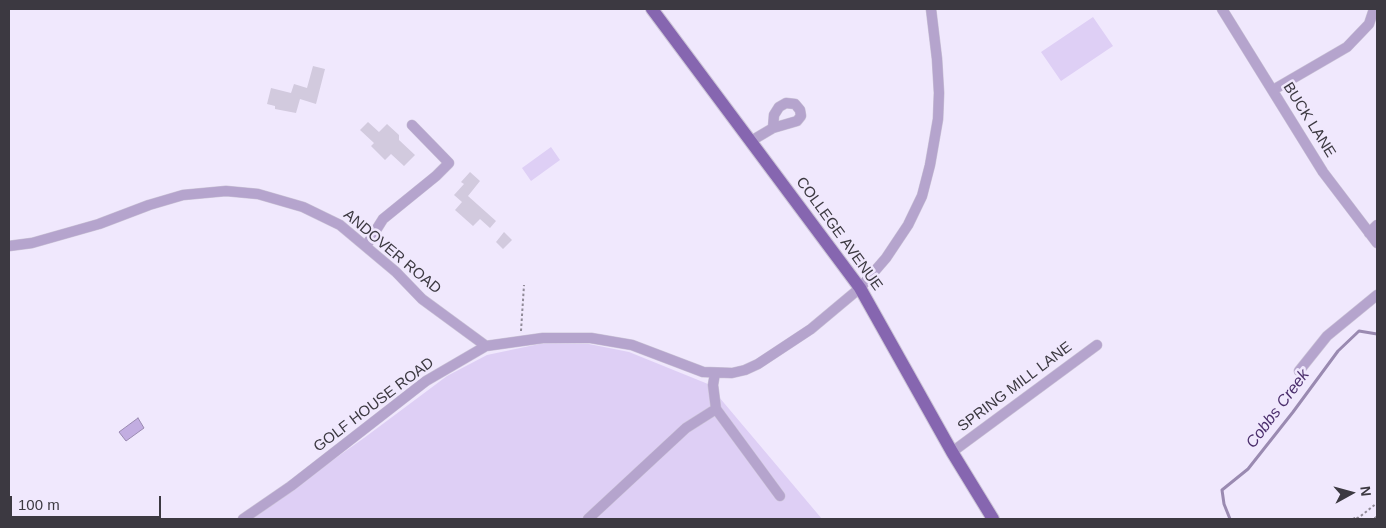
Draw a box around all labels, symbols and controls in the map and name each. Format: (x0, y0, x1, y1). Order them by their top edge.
street label: BUCK LANE (1279, 79, 1339, 161)
street label: COLLEGE AVENUE (792, 174, 886, 294)
street label: ANDOVER ROAD (340, 206, 444, 298)
street label: SPRING MILL LANE (954, 338, 1076, 436)
street label: GOLF HOUSE ROAD (310, 354, 438, 456)
water label: Cobbs Creek (1242, 366, 1314, 452)
north arrow (1326, 468, 1376, 518)
text: N (1357, 485, 1374, 497)
scale bar (12, 486, 164, 518)
text: 100 m (18, 496, 60, 513)

